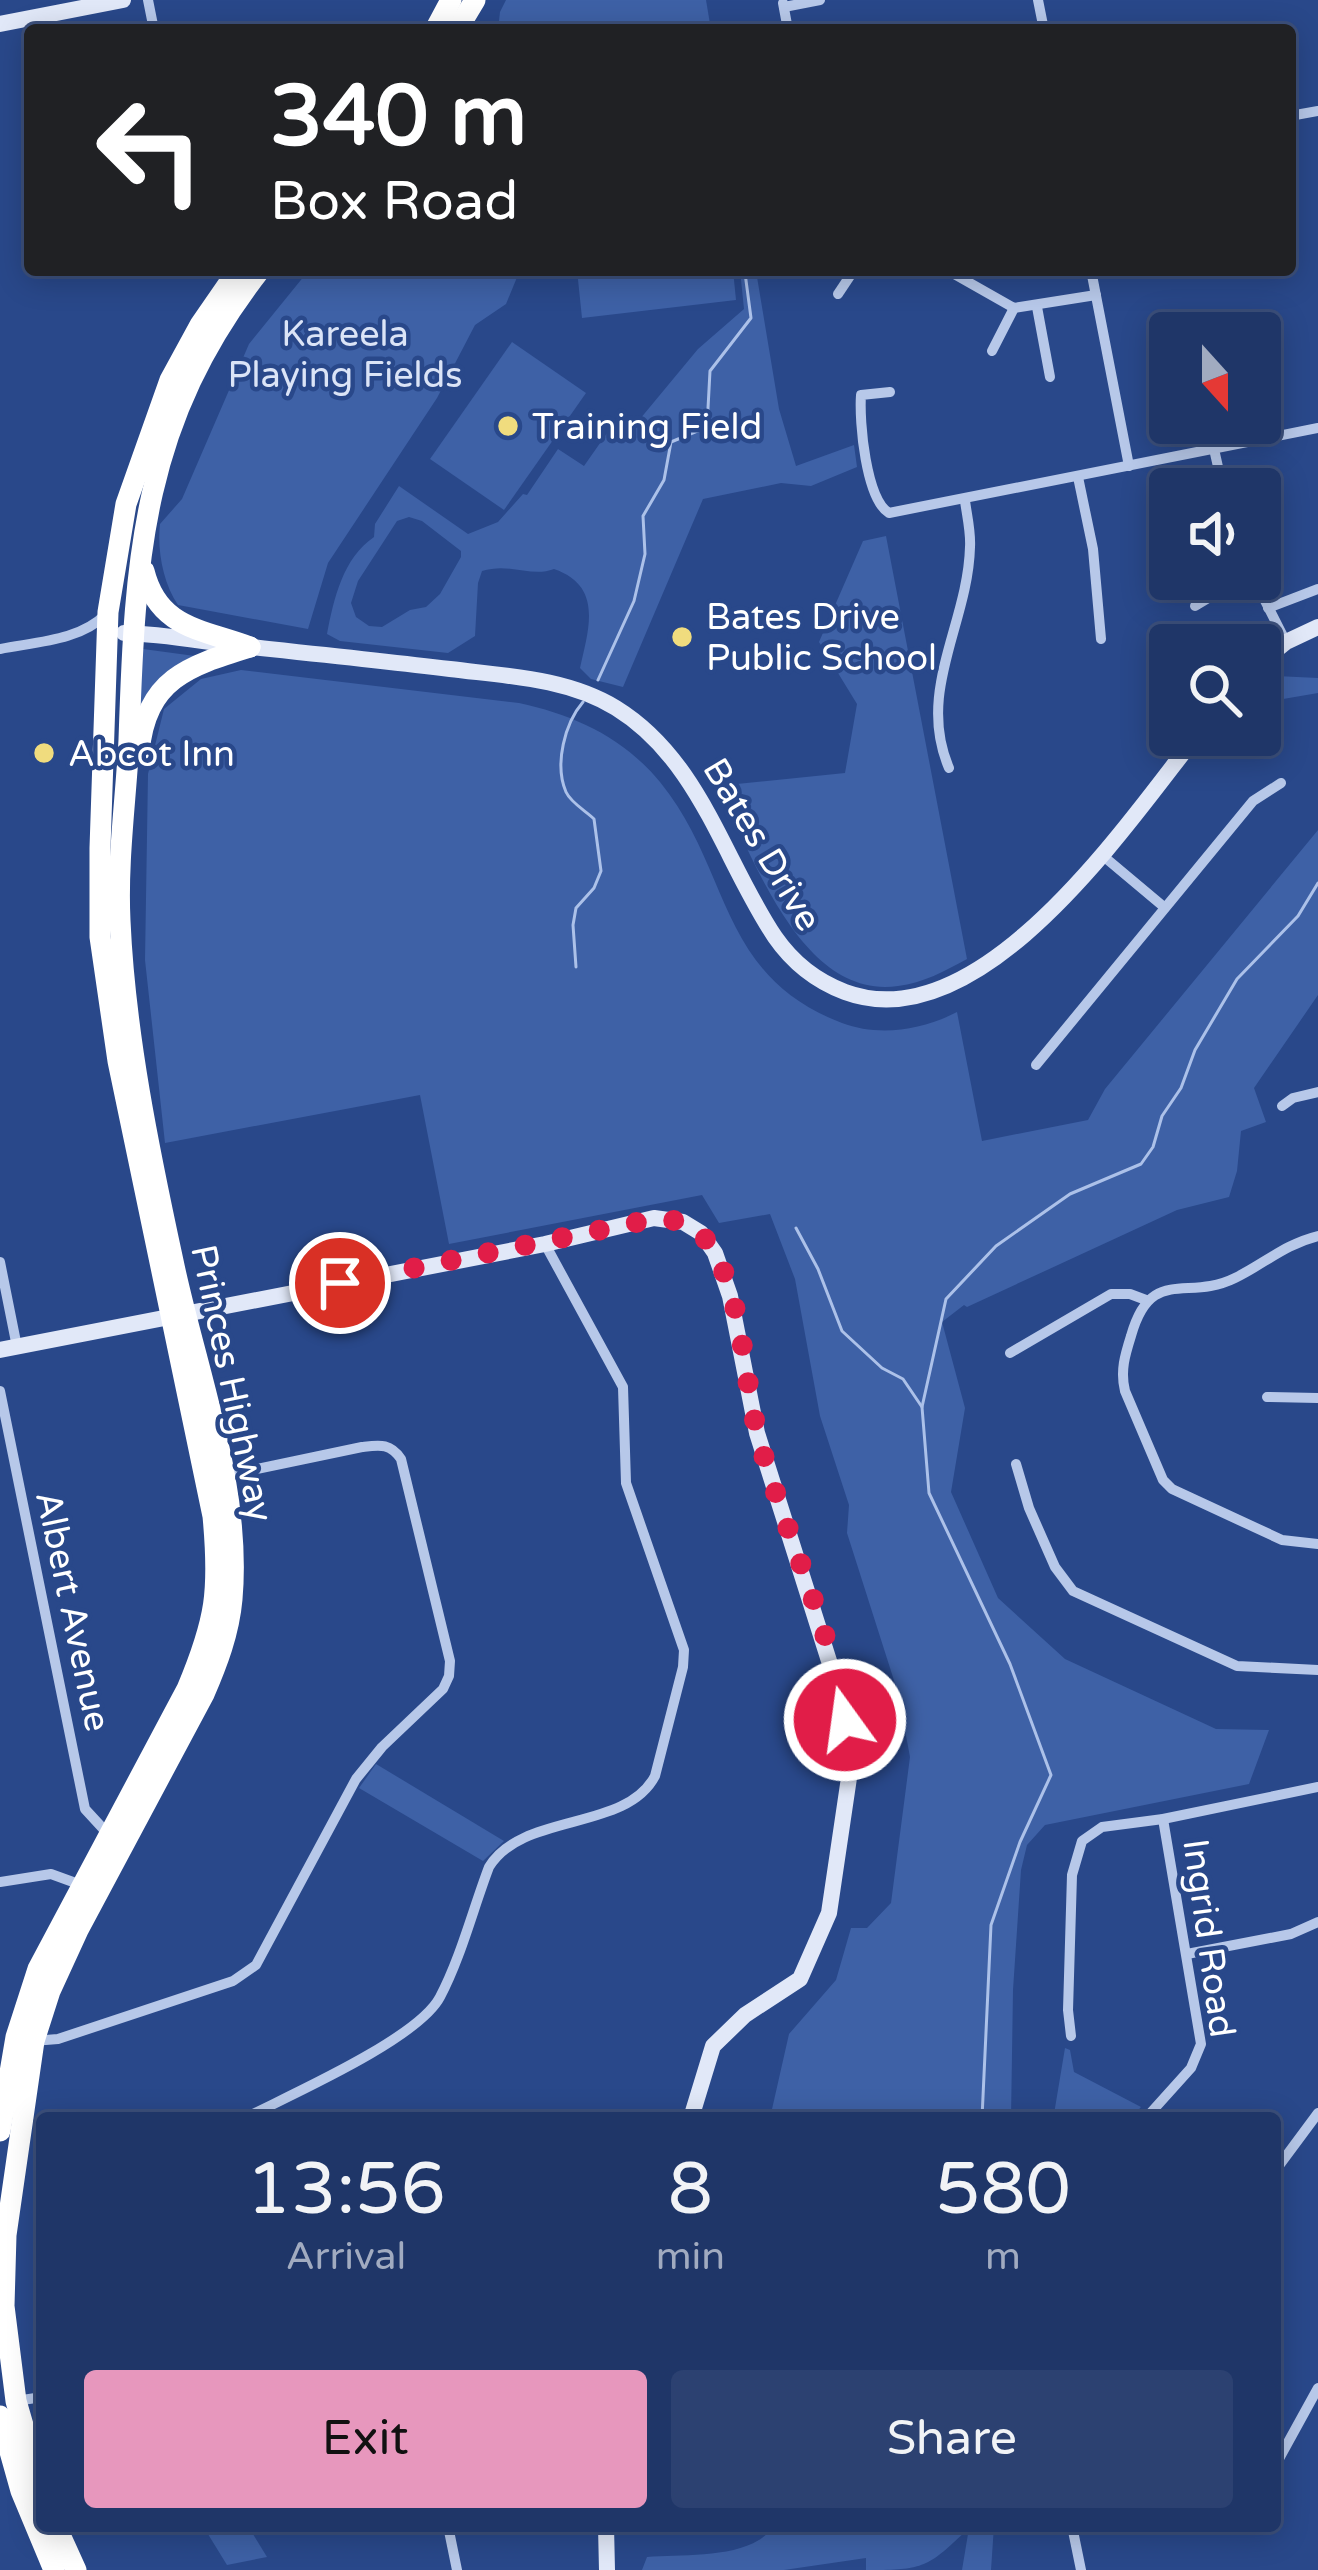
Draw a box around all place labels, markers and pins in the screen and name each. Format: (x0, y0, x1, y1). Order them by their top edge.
place label: Training Field (532, 406, 762, 449)
marker: Training Field (495, 413, 521, 439)
place label: Bates Drive Public School (706, 596, 937, 680)
marker: Bates Drive Public School (669, 624, 695, 650)
place label: Abcot Inn (68, 733, 235, 776)
marker: Abcot Inn (31, 740, 57, 766)
pin (289, 1232, 391, 1334)

